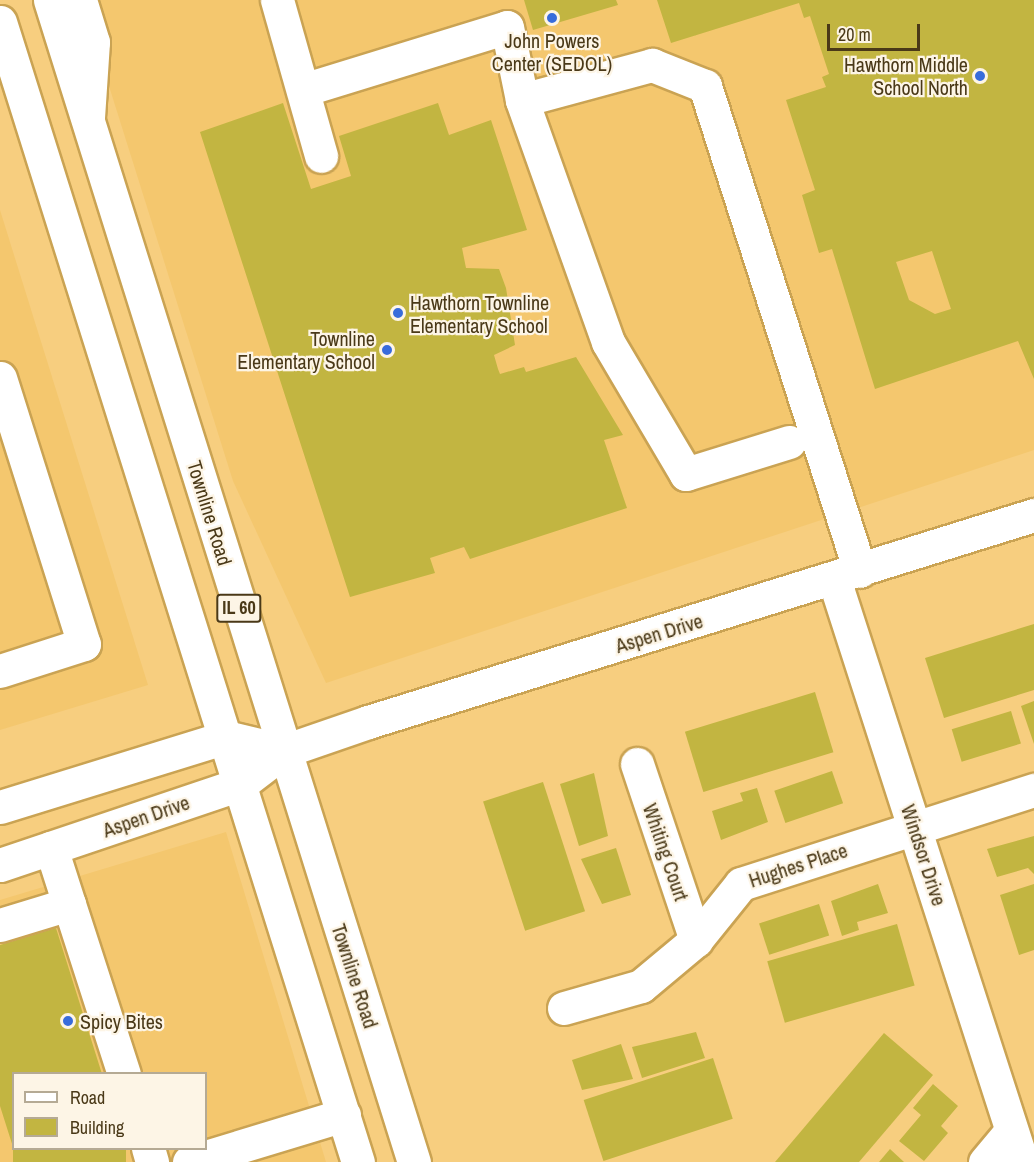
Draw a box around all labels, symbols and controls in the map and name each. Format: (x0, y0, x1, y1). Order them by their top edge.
marker: John Powers Center (SEDOL) (545, 11, 559, 25)
scale bar (830, 12, 923, 50)
text: 20 m (838, 22, 871, 47)
place label: John Powers Center (SEDOL) (492, 28, 612, 75)
place label: Hawthorn Middle School North (844, 52, 968, 99)
marker: Hawthorn Middle School North (973, 69, 987, 83)
place label: Hawthorn Townline Elementary School (410, 290, 549, 337)
marker: Hawthorn Townline Elementary School (391, 306, 405, 320)
place label: Townline Elementary School (237, 326, 375, 373)
marker: Townline Elementary School (380, 343, 394, 357)
street label: Townline Road (183, 458, 237, 568)
road number: IL 60 (215, 593, 263, 623)
street label: Aspen Drive (612, 608, 706, 658)
street label: Aspen Drive (99, 790, 193, 842)
street label: Whiting Court (638, 800, 694, 904)
street label: Windsor Drive (896, 801, 952, 909)
street label: Hughes Place (746, 838, 850, 892)
street label: Townline Road (327, 921, 383, 1031)
place label: Spicy Bites (80, 1009, 163, 1033)
marker: Spicy Bites (61, 1014, 75, 1028)
legend (12, 1072, 207, 1150)
text: Road (70, 1085, 105, 1110)
text: Building (70, 1115, 124, 1140)

